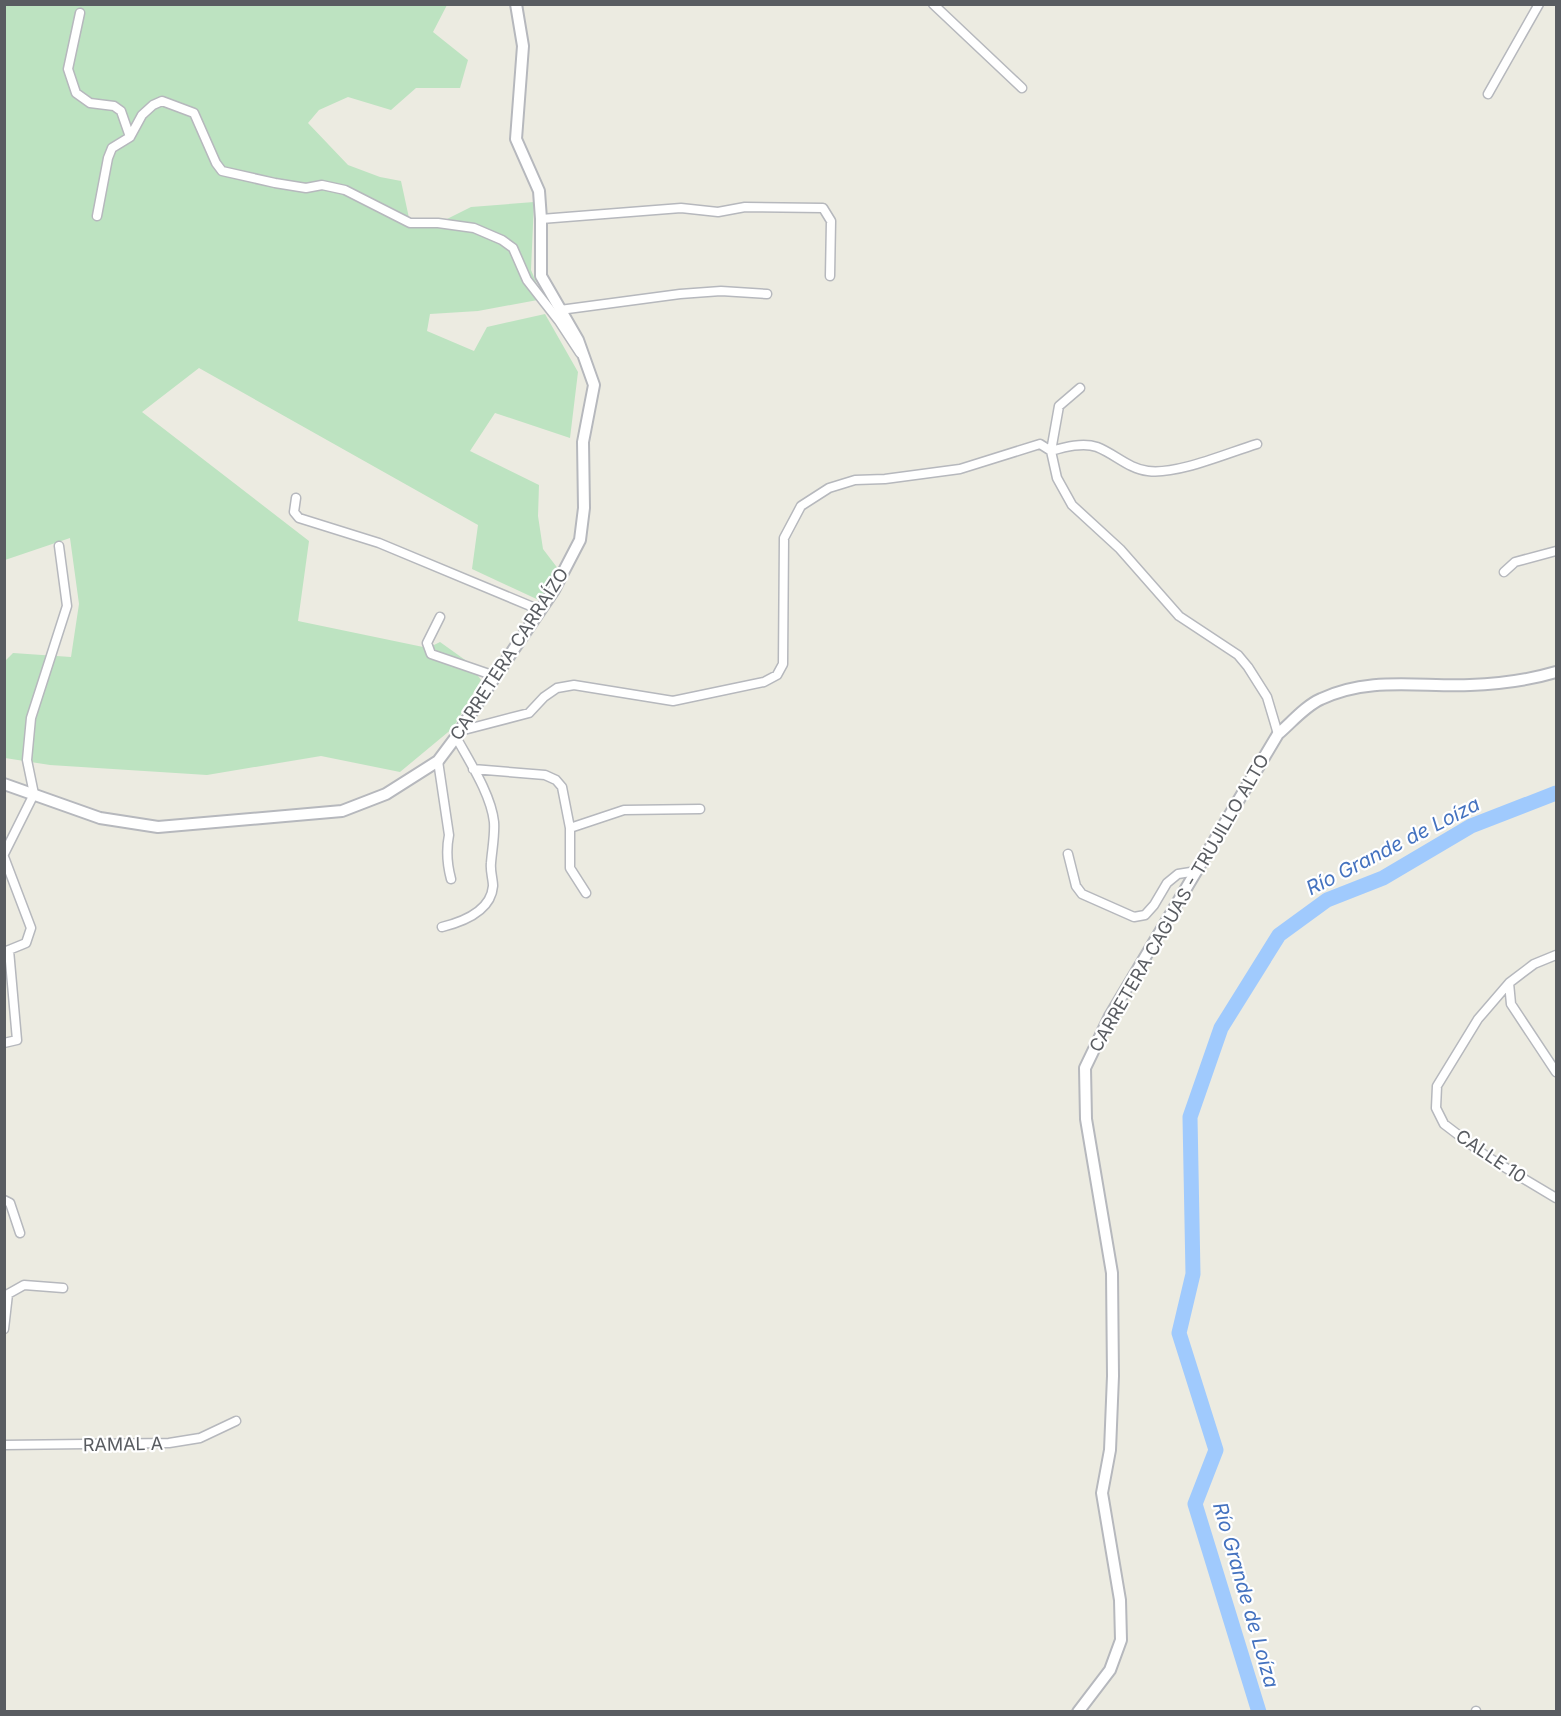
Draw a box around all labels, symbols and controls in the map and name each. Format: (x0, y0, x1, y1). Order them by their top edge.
street label: CARRETERA CARRAÍZO (445, 564, 572, 744)
street label: CARRETERA CAGUAS - TRUJILLO ALTO (1085, 750, 1273, 1056)
water label: Río Grande de Loíza (1302, 792, 1484, 900)
street label: CALLE 10 (1452, 1125, 1530, 1187)
street label: RAMAL A (83, 1433, 163, 1455)
water label: Río Grande de Loíza (1208, 1500, 1284, 1690)

